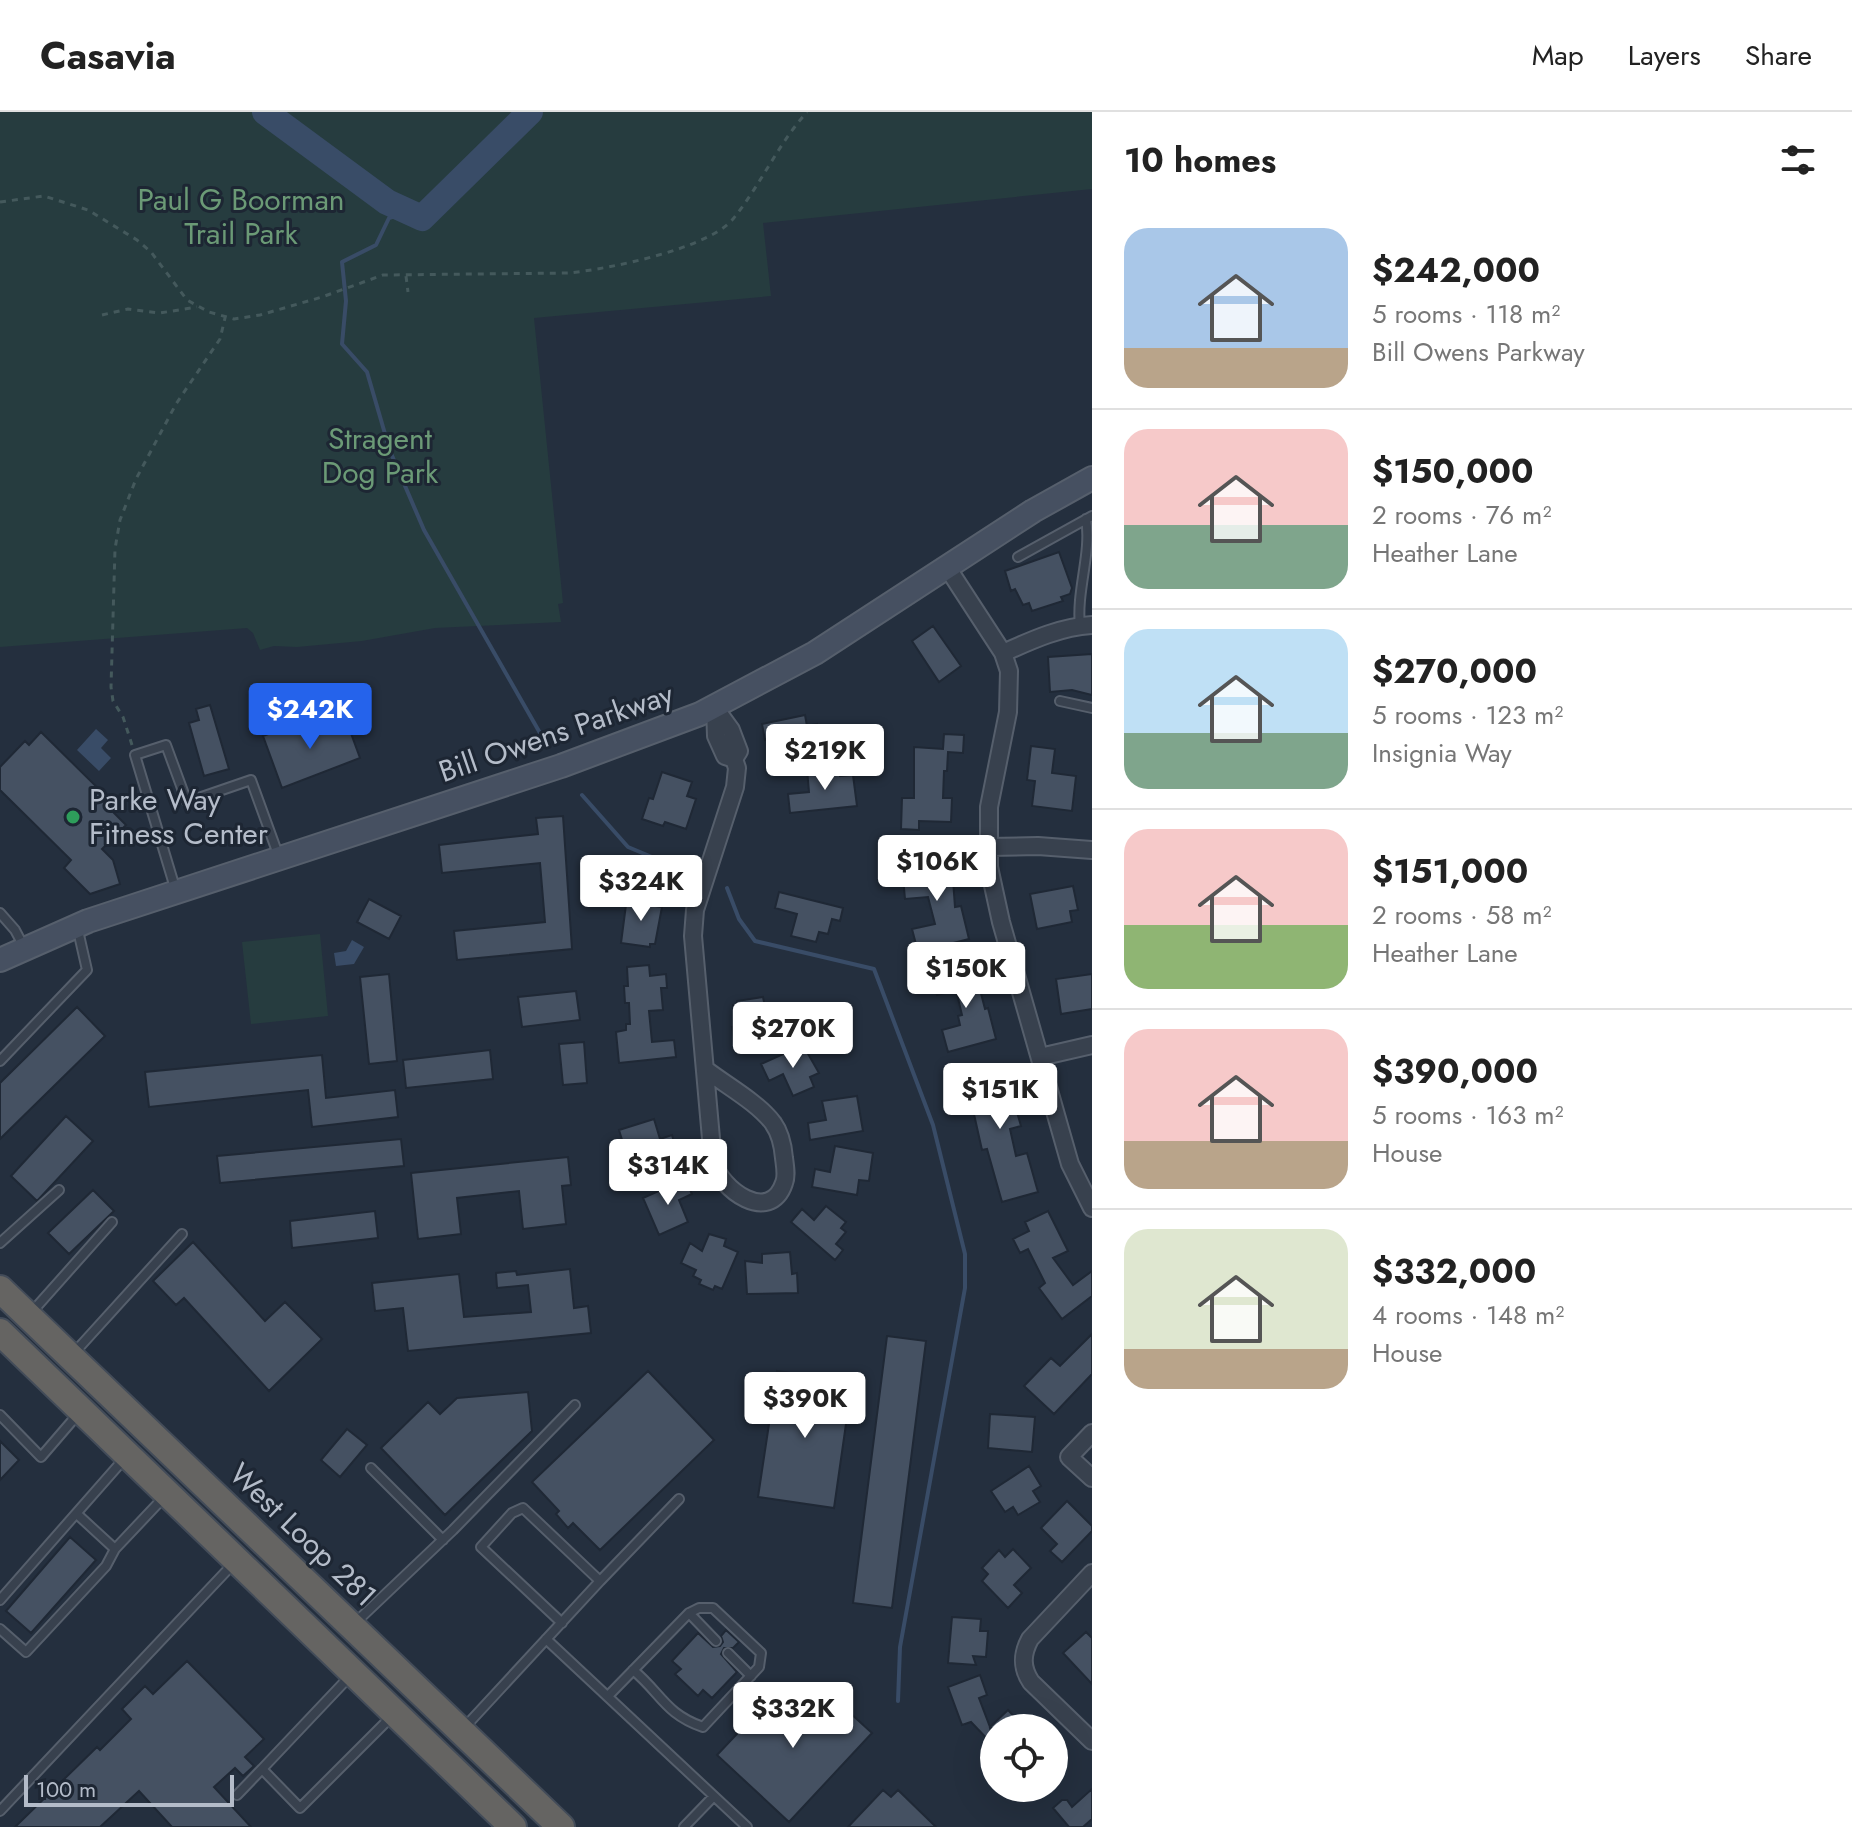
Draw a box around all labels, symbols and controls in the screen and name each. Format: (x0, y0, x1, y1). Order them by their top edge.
text: Casavia (40, 28, 176, 83)
text: Map (1532, 35, 1584, 76)
text: Layers (1628, 35, 1701, 76)
text: Share (1745, 35, 1812, 76)
text: 10 homes (1124, 136, 1276, 185)
icon: filters (1776, 138, 1820, 182)
park label: Paul G Boorman Trail Park (137, 178, 345, 255)
text: $242,000 (1372, 246, 1540, 295)
icon: home (1188, 260, 1284, 356)
text: 5 rooms · 118 m² (1372, 295, 1560, 333)
text: Bill Owens Parkway (1372, 333, 1585, 371)
park label: Stragent Dog Park (322, 417, 439, 494)
text: $150,000 (1372, 447, 1533, 496)
icon: home (1188, 461, 1284, 557)
text: 2 rooms · 76 m² (1372, 496, 1551, 534)
text: Heather Lane (1372, 534, 1518, 572)
text: $270,000 (1372, 647, 1537, 696)
icon: home (1188, 661, 1284, 757)
street label: Bill Owens Parkway (433, 672, 680, 793)
pin: $242K (254, 683, 366, 751)
text: $242K (267, 690, 353, 728)
text: 5 rooms · 123 m² (1372, 696, 1563, 734)
pin: $219K (769, 724, 881, 792)
text: $219K (784, 731, 866, 769)
text: Insignia Way (1372, 734, 1512, 772)
place label: Parke Way Fitness Center (89, 778, 269, 855)
marker: Parke Way Fitness Center (64, 808, 82, 826)
pin: $106K (881, 835, 993, 903)
text: $106K (896, 842, 978, 880)
text: $151,000 (1372, 847, 1528, 896)
pin: $324K (585, 855, 697, 923)
icon: home (1188, 861, 1284, 957)
text: $324K (598, 862, 684, 900)
text: 2 rooms · 58 m² (1372, 896, 1552, 934)
text: Heather Lane (1372, 934, 1518, 972)
pin: $150K (910, 942, 1022, 1010)
text: $150K (925, 949, 1007, 987)
pin: $270K (737, 1002, 849, 1070)
text: $270K (751, 1009, 835, 1047)
text: $390,000 (1372, 1047, 1538, 1096)
icon: home (1188, 1061, 1284, 1157)
pin: $151K (944, 1063, 1056, 1131)
text: $151K (961, 1070, 1039, 1108)
text: 5 rooms · 163 m² (1372, 1096, 1564, 1134)
text: House (1372, 1134, 1442, 1172)
pin: $314K (612, 1139, 724, 1207)
text: $314K (627, 1146, 709, 1184)
text: $332,000 (1372, 1247, 1536, 1296)
icon: home (1188, 1261, 1284, 1357)
text: 4 rooms · 148 m² (1372, 1296, 1564, 1334)
text: House (1372, 1334, 1442, 1372)
pin: $390K (749, 1372, 861, 1440)
text: $390K (762, 1379, 848, 1417)
street label: West Loop 281 (220, 1453, 387, 1616)
pin: $332K (737, 1682, 849, 1750)
text: $332K (751, 1689, 835, 1727)
map controls (980, 1714, 1068, 1802)
button: locate (980, 1714, 1068, 1802)
scale bar (24, 1771, 234, 1807)
text: 100 m (36, 1773, 96, 1805)

